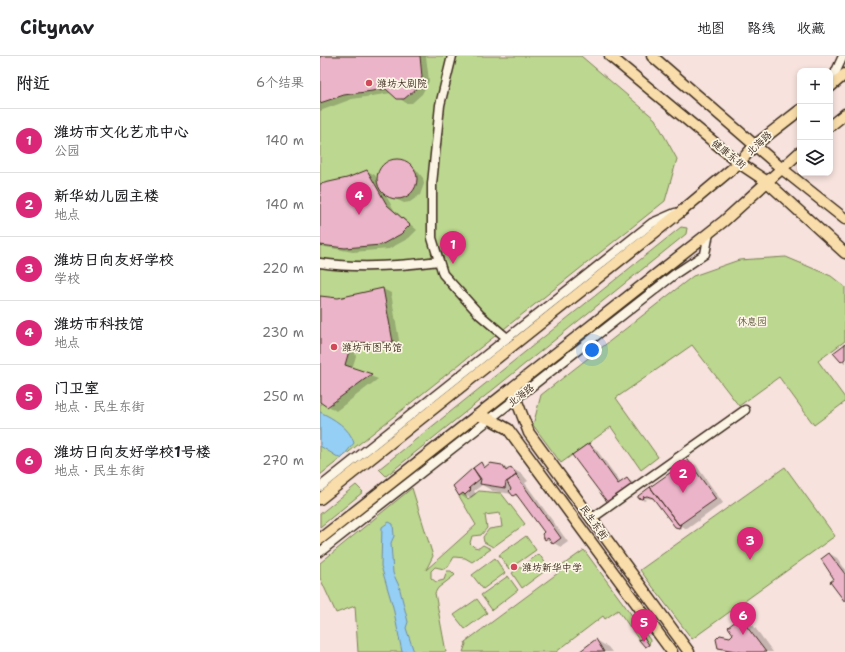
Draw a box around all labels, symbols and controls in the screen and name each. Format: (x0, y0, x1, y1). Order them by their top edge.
text: Citynav (20, 15, 94, 40)
text: 地图 (697, 19, 725, 37)
text: 路线 (747, 19, 775, 37)
text: 收藏 (797, 19, 825, 37)
map controls (797, 68, 833, 176)
button: + (797, 68, 833, 104)
text: 附近 (16, 72, 50, 94)
text: 6个结果 (256, 74, 304, 91)
place label: 潍坊大剧院 (377, 77, 427, 90)
marker: 潍坊大剧院 (364, 78, 374, 88)
button: − (797, 104, 833, 140)
text: 潍坊市文化艺术中心 (54, 122, 189, 142)
street label: 北海路 (744, 128, 774, 158)
text: 1 (26, 132, 32, 149)
text: 140 m (265, 132, 304, 149)
street label: 健康东街 (709, 137, 749, 171)
button: layers (797, 140, 833, 176)
text: 公园 (54, 142, 80, 159)
pin: 4 (346, 182, 372, 215)
text: 新华幼儿园主楼 (54, 186, 159, 206)
text: 2 (24, 196, 34, 213)
text: 140 m (265, 196, 304, 213)
text: 地点 (54, 206, 80, 223)
pin: 1 (440, 231, 466, 264)
text: 潍坊日向友好学校 (54, 250, 174, 270)
text: 3 (24, 260, 34, 277)
text: 220 m (262, 260, 304, 277)
text: 学校 (54, 270, 80, 287)
text: 潍坊市科技馆 (54, 314, 144, 334)
park label: 休息园 (737, 315, 767, 328)
text: 4 (24, 324, 34, 341)
text: 230 m (262, 324, 304, 341)
text: 地点 (54, 334, 80, 351)
your location (582, 340, 602, 360)
place label: 潍坊市图书馆 (342, 341, 402, 354)
marker: 潍坊市图书馆 (329, 342, 339, 352)
text: 门卫室 (54, 378, 99, 398)
street label: 北海路 (505, 381, 537, 409)
text: 5 (25, 388, 33, 405)
text: 250 m (263, 388, 304, 405)
text: 地点 · 民生东街 (54, 398, 145, 415)
text: 潍坊日向友好学校1号楼 (54, 442, 211, 462)
text: 6 (24, 452, 34, 469)
text: 270 m (262, 452, 304, 469)
pin: 2 (670, 460, 696, 493)
text: 地点 · 民生东街 (54, 462, 145, 479)
street label: 民生东街 (577, 502, 611, 542)
pin: 3 (737, 527, 763, 560)
place label: 潍坊新华中学 (522, 561, 582, 574)
marker: 潍坊新华中学 (509, 562, 519, 572)
pin: 6 (730, 602, 756, 635)
pin: 5 (631, 609, 657, 642)

